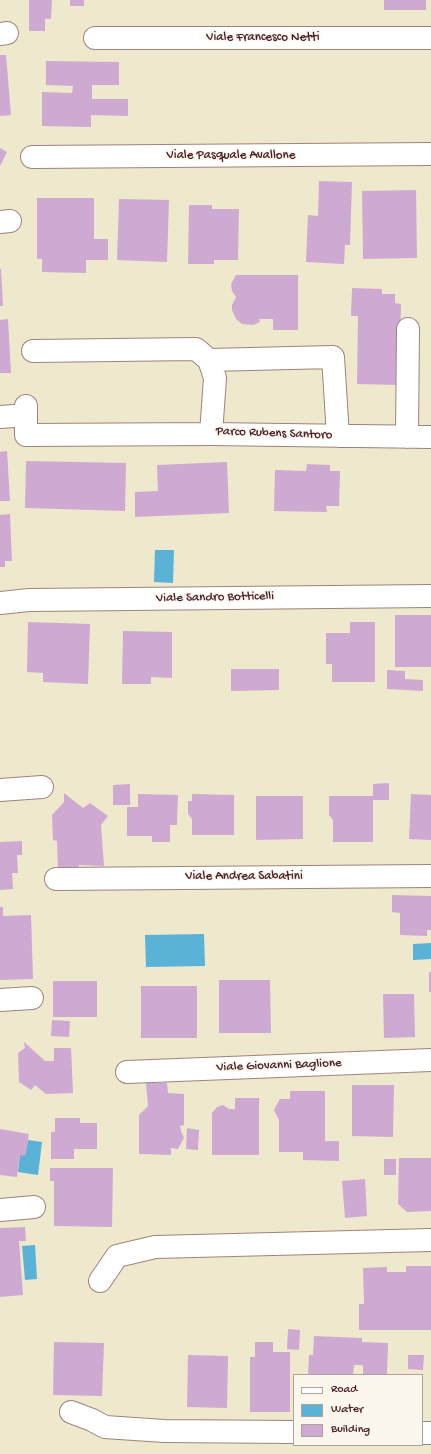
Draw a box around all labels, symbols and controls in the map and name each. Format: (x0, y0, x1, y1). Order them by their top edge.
street label: Viale Francesco Netti (206, 30, 320, 46)
street label: Viale Pasquale Avallone (167, 148, 295, 164)
street label: Parco Rubens Santoro (215, 424, 333, 444)
street label: Viale Sandro Botticelli (156, 589, 274, 607)
street label: Viale Andrea Sabatini (185, 869, 303, 885)
street label: Viale Giovanni Baglione (216, 1056, 342, 1076)
legend (293, 1374, 423, 1446)
text: Road (331, 1383, 357, 1397)
text: Water (331, 1403, 363, 1417)
text: Building (331, 1423, 370, 1437)

